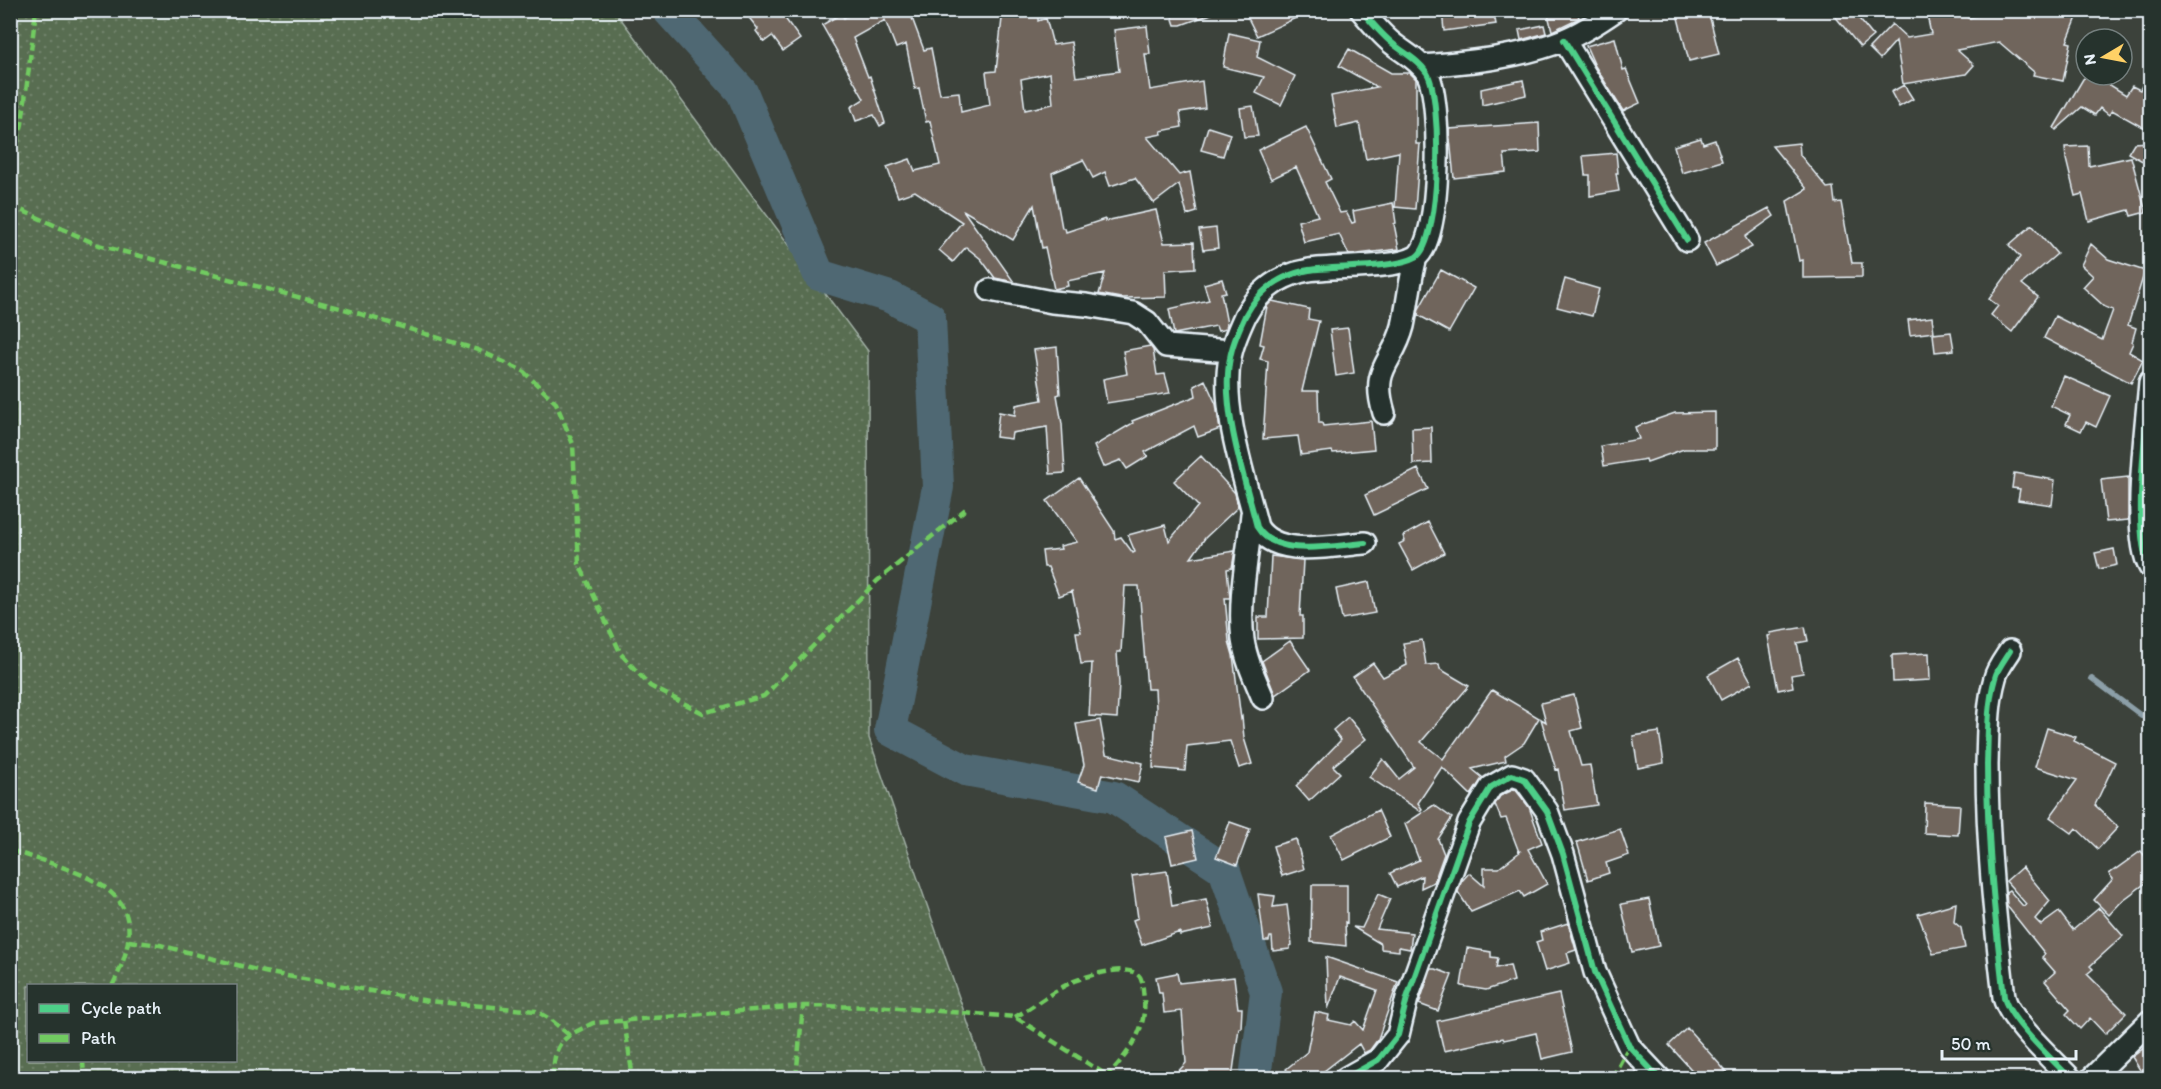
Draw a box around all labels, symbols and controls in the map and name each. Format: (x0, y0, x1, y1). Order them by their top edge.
north arrow (2074, 27, 2134, 87)
text: N (2079, 53, 2100, 66)
legend (27, 984, 237, 1062)
text: Cycle path (81, 997, 162, 1019)
scale bar (1942, 1023, 2076, 1061)
text: Path (81, 1027, 116, 1049)
text: 50 m (1951, 1033, 1991, 1055)

